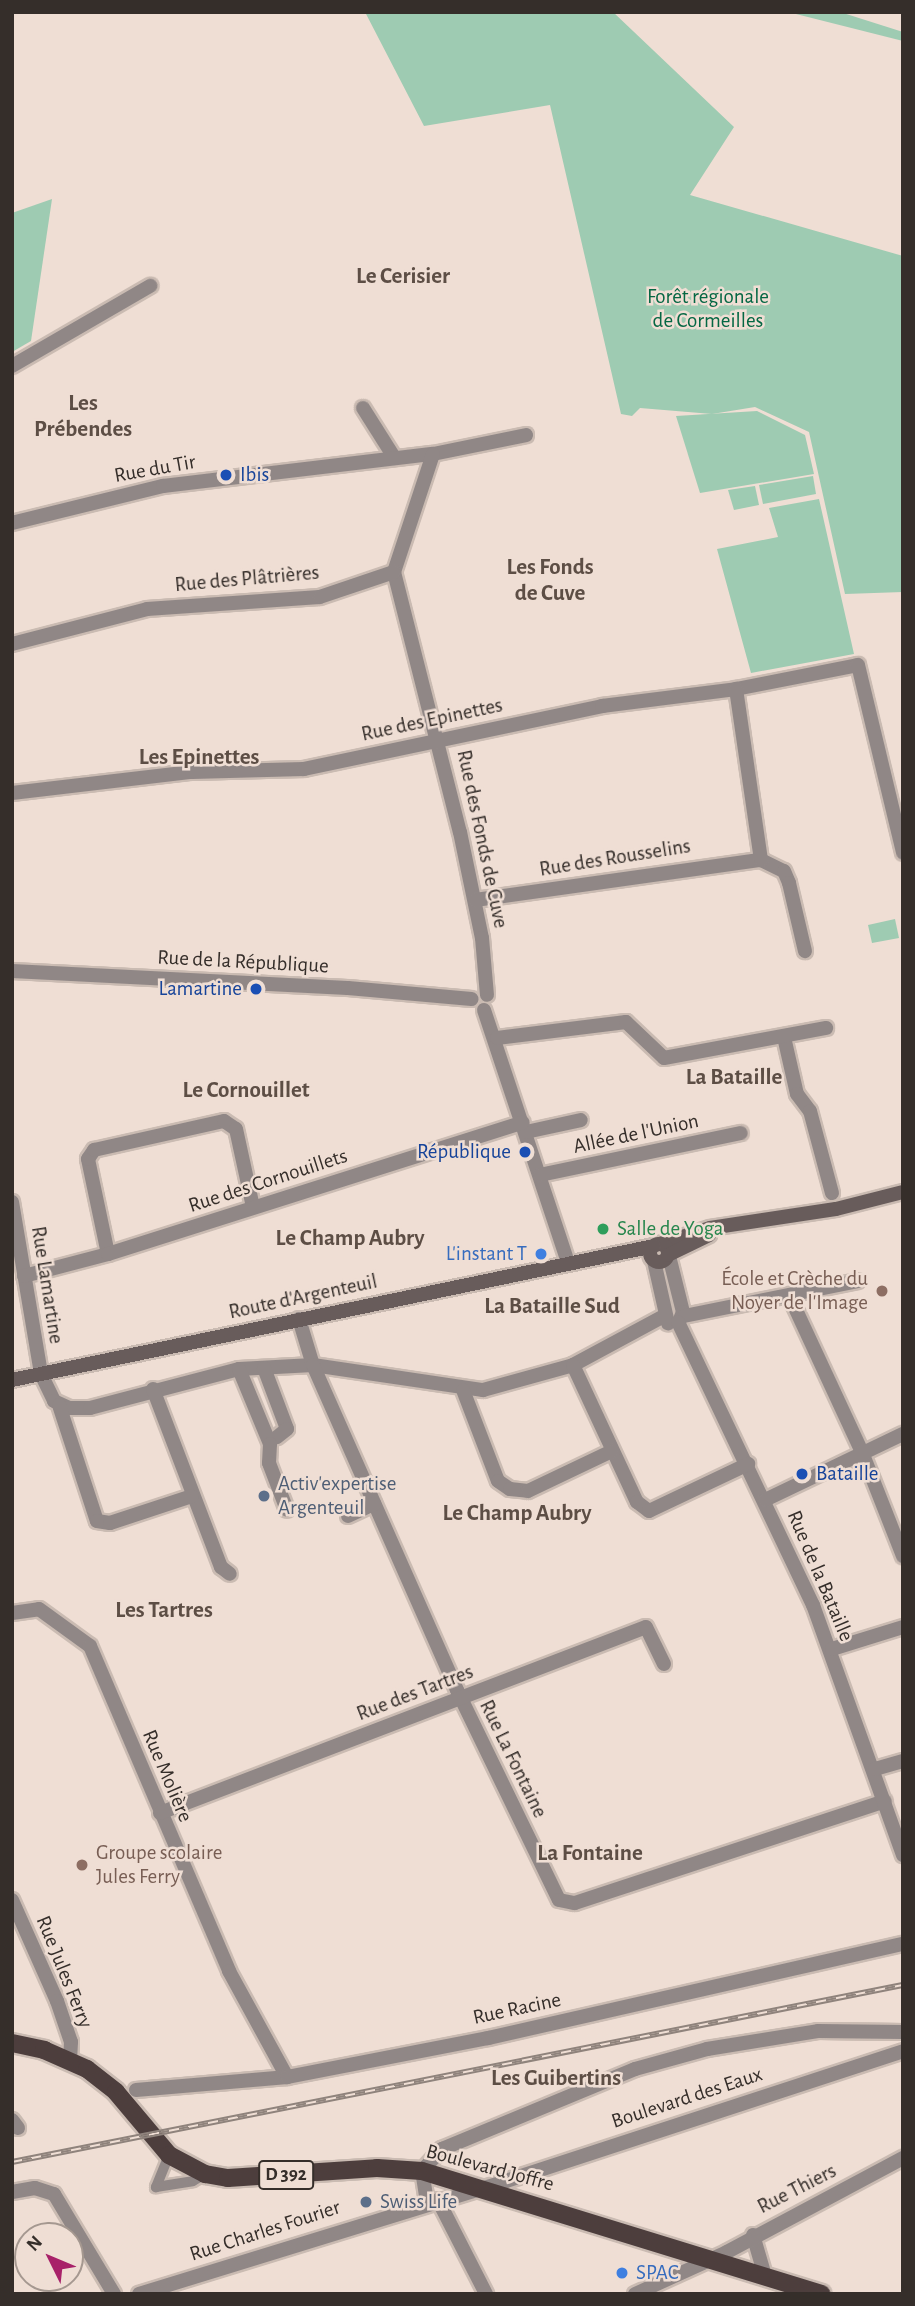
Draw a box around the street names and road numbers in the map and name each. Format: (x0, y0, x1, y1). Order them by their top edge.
street label: Rue du Tir (112, 449, 198, 489)
street label: Rue des Plâtrières (174, 560, 320, 598)
street label: Rue des Epinettes (359, 693, 505, 747)
street label: Rue des Fonds de Cuve (451, 748, 513, 930)
street label: Rue des Rousselins (538, 834, 692, 882)
street label: Rue de la République (157, 945, 329, 979)
street label: Allée de l'Union (571, 1108, 701, 1160)
street label: Rue des Cornouillets (185, 1143, 351, 1219)
street label: Rue Lamartine (25, 1224, 69, 1346)
street label: Route d'Argenteuil (226, 1269, 380, 1325)
street label: Rue de la Bataille (781, 1507, 859, 1645)
street label: Rue des Tartres (353, 1659, 477, 1727)
street label: Rue La Fontaine (474, 1696, 552, 1822)
street label: Rue Molière (136, 1726, 198, 1826)
street label: Rue Jules Ferry (30, 1912, 98, 2032)
street label: Rue Racine (471, 1987, 563, 2031)
street label: Boulevard des Eaux (608, 2062, 766, 2134)
street label: Boulevard Joffre (423, 2139, 557, 2197)
street label: Rue Thiers (753, 2158, 841, 2220)
road number: D 392 (258, 2160, 314, 2190)
street label: Rue Charles Fourier (187, 2195, 343, 2267)

